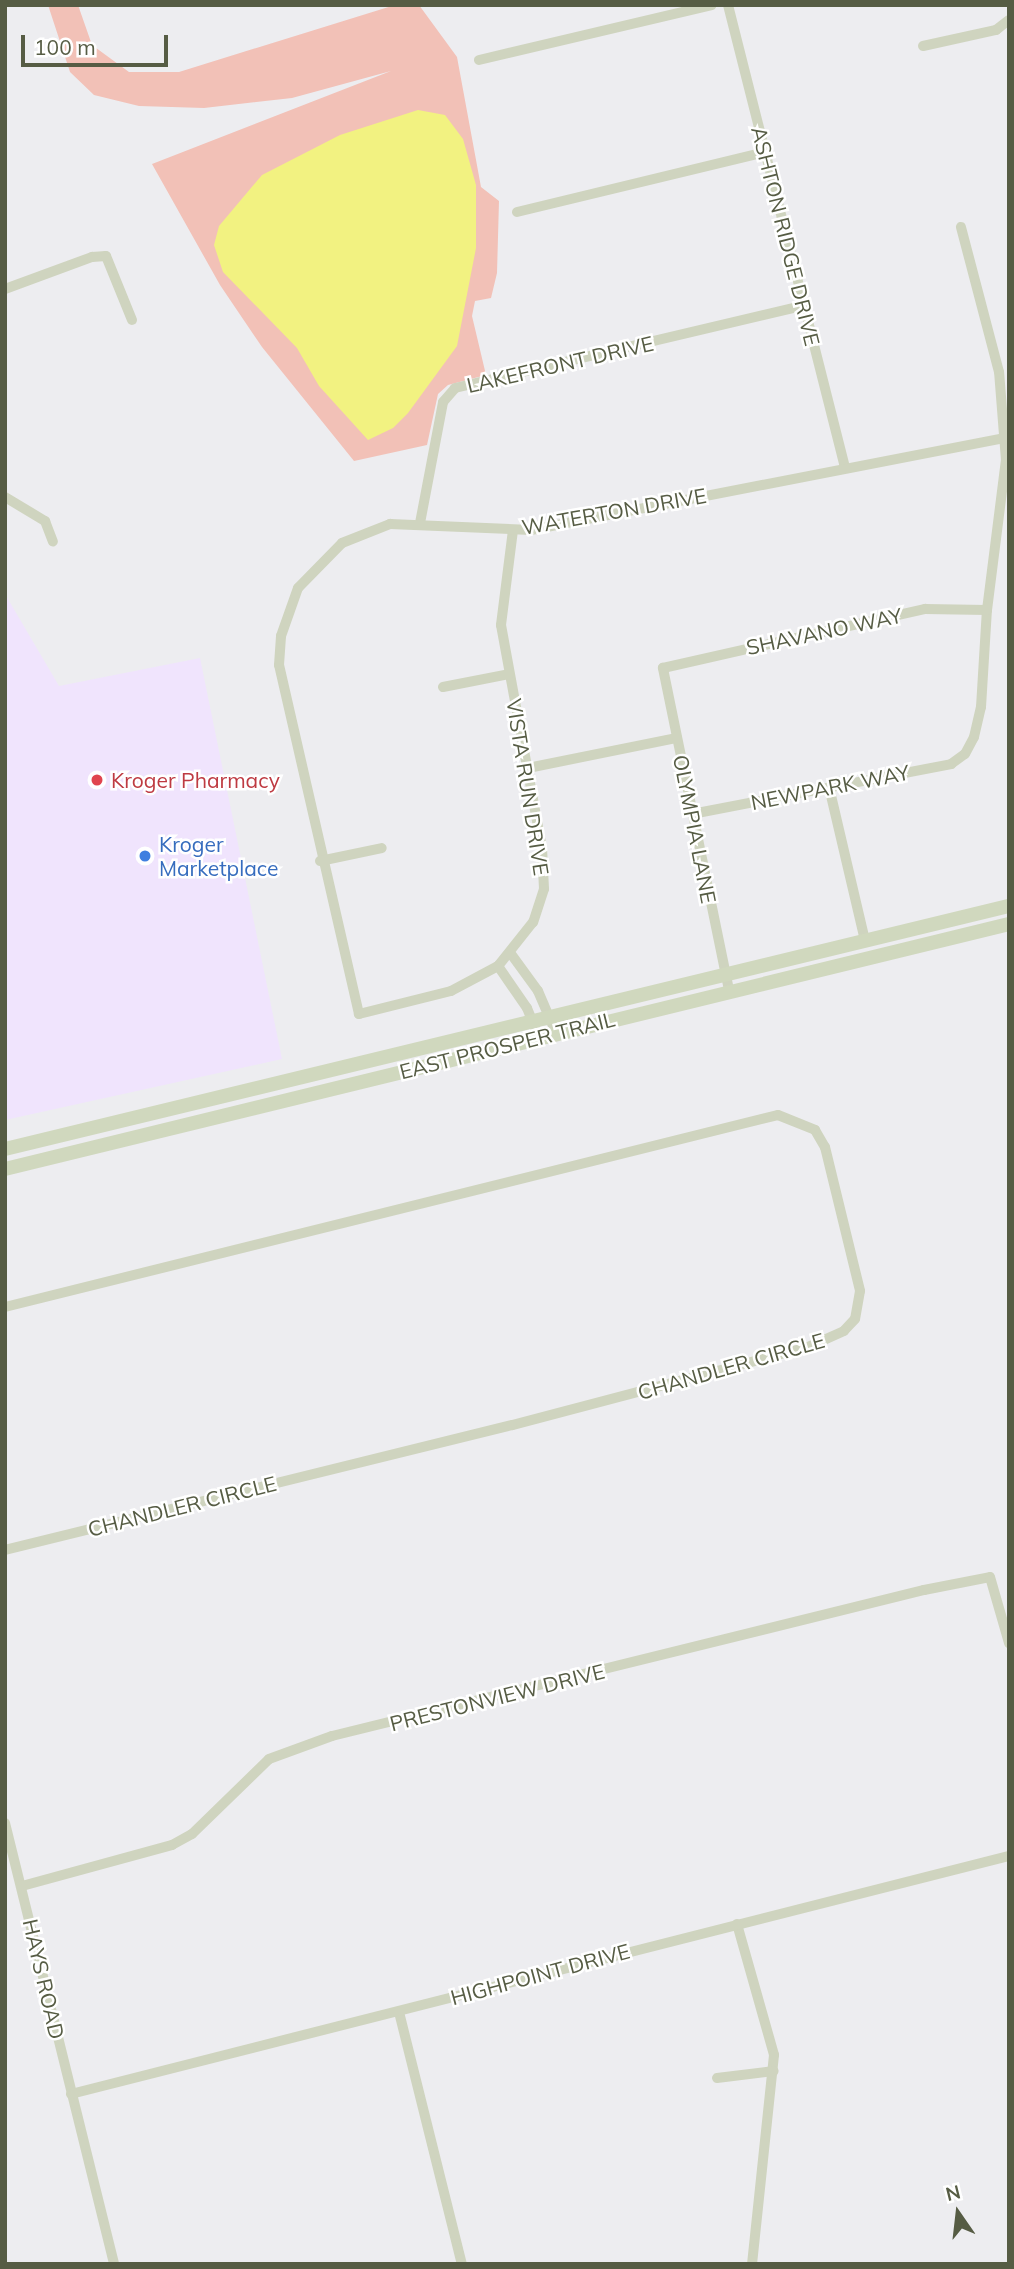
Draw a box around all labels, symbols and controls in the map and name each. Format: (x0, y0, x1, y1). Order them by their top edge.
scale bar (24, 21, 172, 65)
text: 100 m (34, 34, 96, 60)
street label: ASHTON RIDGE DRIVE (747, 124, 825, 348)
street label: LAKEFRONT DRIVE (464, 330, 656, 398)
street label: WATERTON DRIVE (520, 482, 708, 540)
street label: SHAVANO WAY (744, 602, 904, 660)
street label: VISTA RUN DRIVE (502, 697, 554, 877)
street label: OLYMPIA LANE (668, 753, 722, 905)
street label: NEWPARK WAY (748, 759, 912, 815)
place label: Kroger Pharmacy (111, 767, 280, 793)
marker: Kroger Pharmacy (89, 772, 105, 788)
place label: Kroger Marketplace (159, 831, 278, 881)
marker: Kroger Marketplace (137, 848, 153, 864)
street label: EAST PROSPER TRAIL (397, 1006, 617, 1084)
street label: CHANDLER CIRCLE (635, 1327, 827, 1405)
street label: CHANDLER CIRCLE (85, 1470, 279, 1542)
street label: PRESTONVIEW DRIVE (387, 1658, 607, 1736)
street label: HAYS ROAD (18, 1917, 70, 2041)
street label: HIGHPOINT DRIVE (448, 1938, 632, 2010)
north arrow (923, 2178, 993, 2248)
text: N (943, 2179, 963, 2206)

